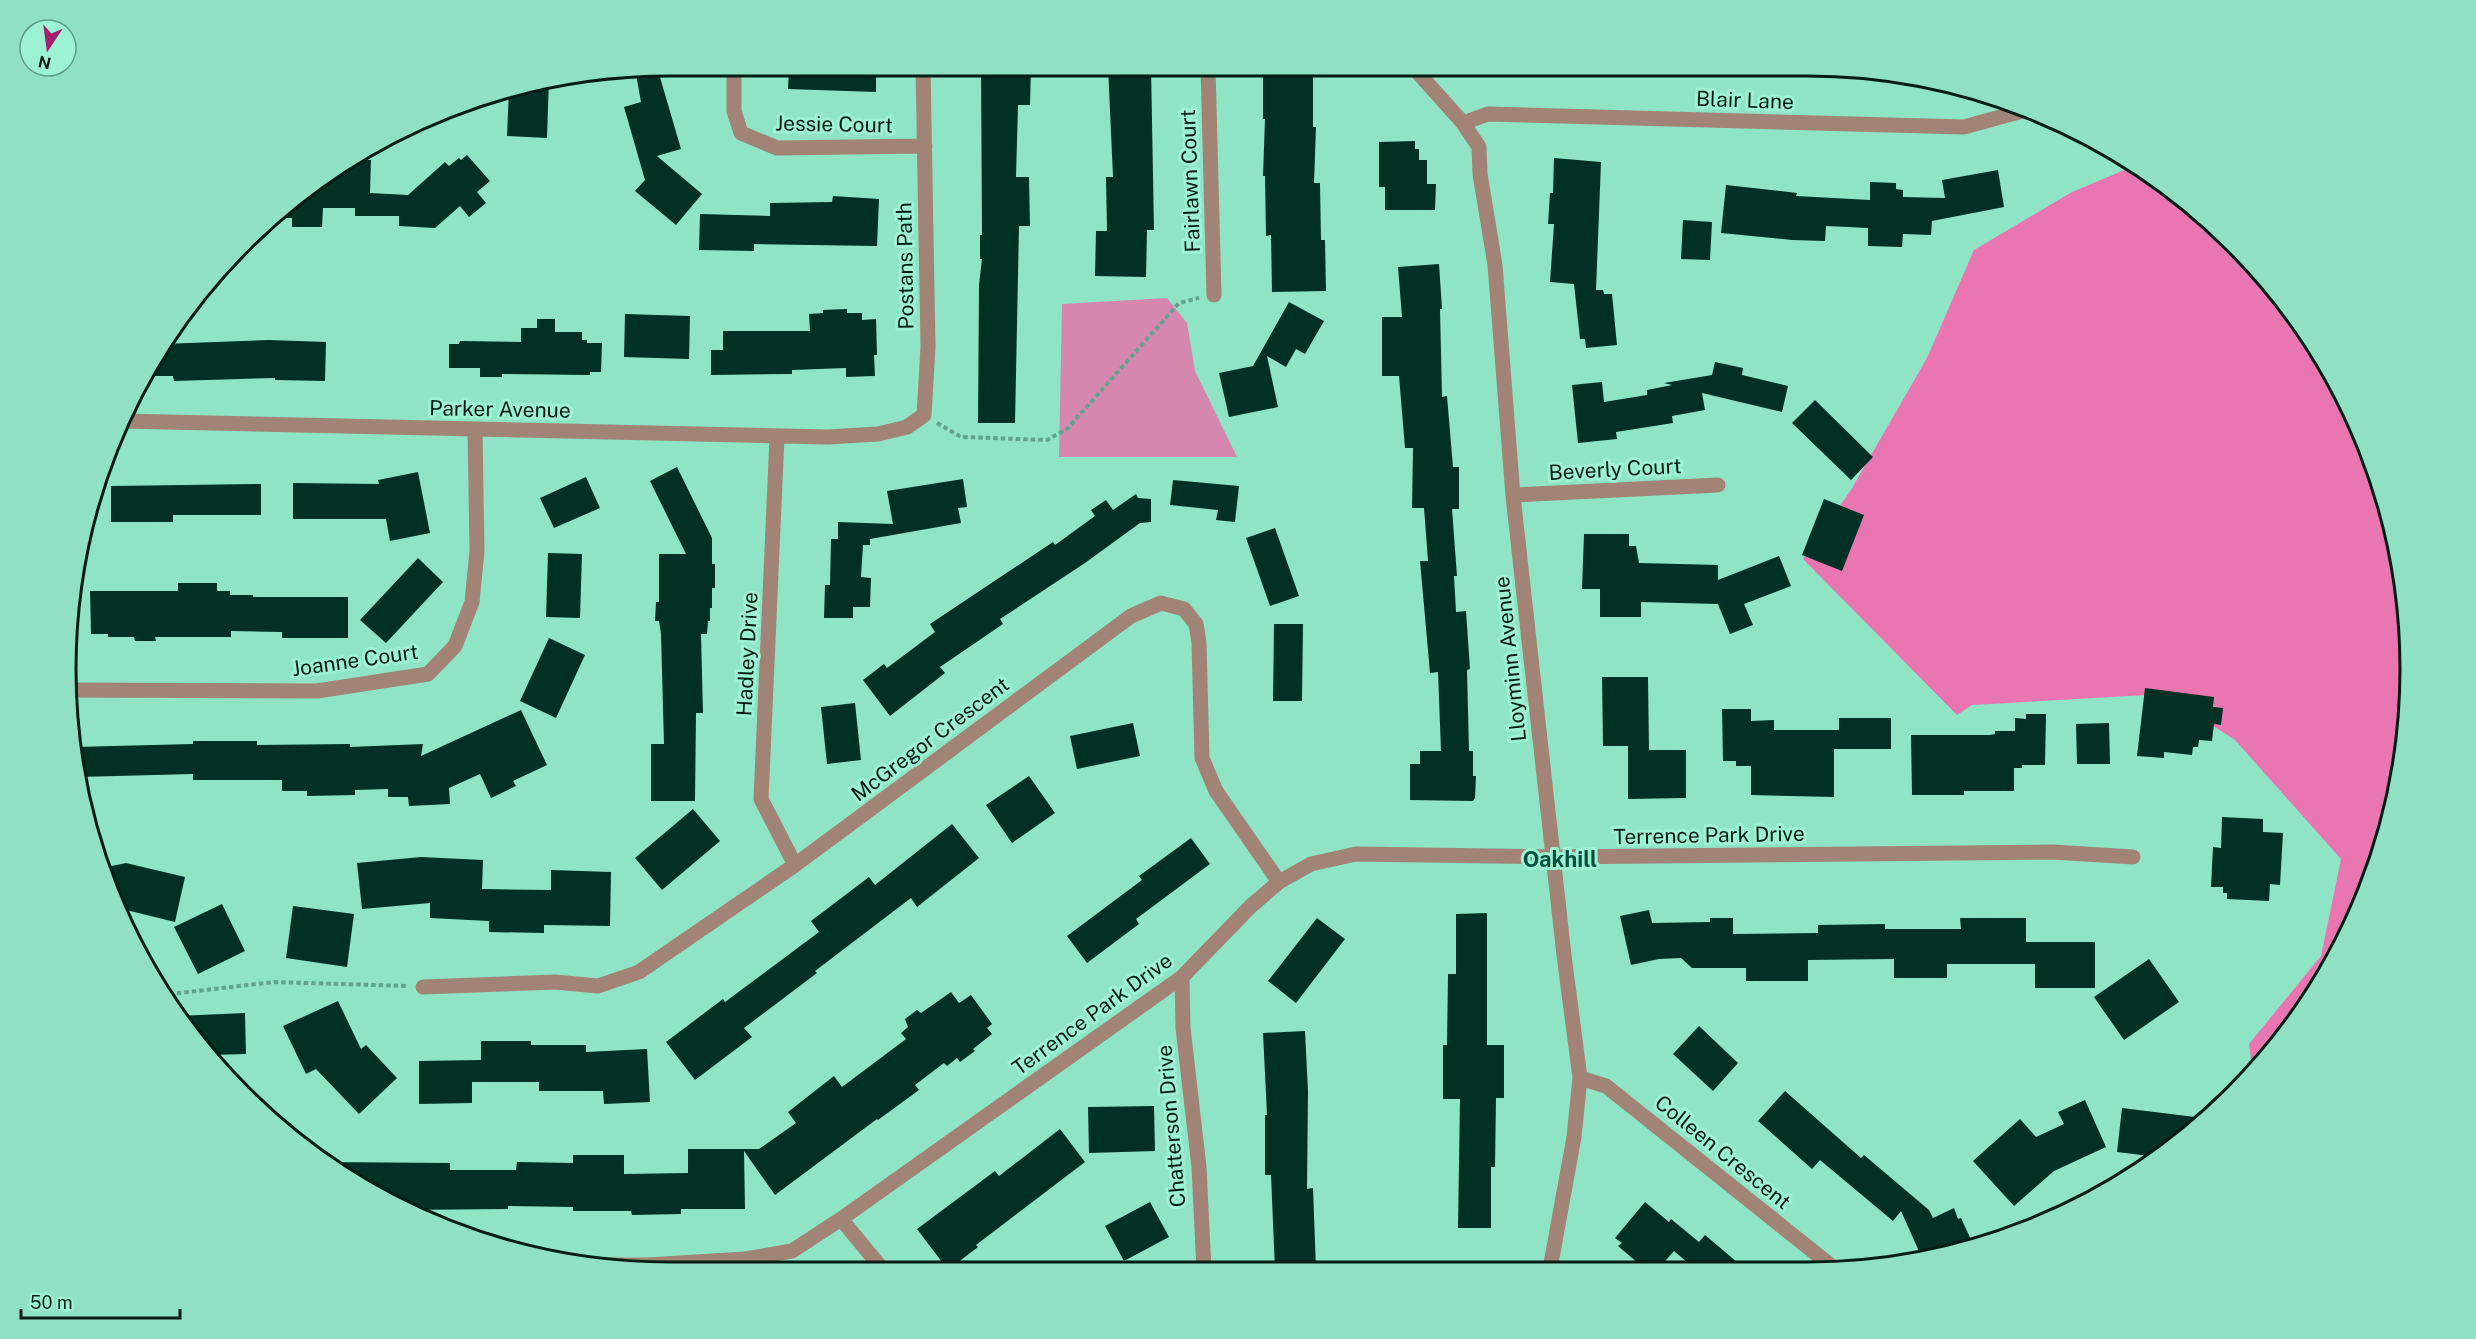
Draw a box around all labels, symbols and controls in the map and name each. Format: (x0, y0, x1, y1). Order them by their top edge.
north arrow (18, 18, 78, 78)
text: N (37, 51, 53, 73)
street label: Blair Lane (1696, 86, 1794, 114)
street label: Fairlawn Court (1175, 109, 1205, 253)
street label: Jessie Court (775, 110, 893, 138)
street label: Postans Path (891, 202, 919, 330)
street label: Parker Avenue (429, 395, 571, 423)
street label: Beverly Court (1548, 453, 1682, 485)
street label: Lloyminn Avenue (1489, 575, 1531, 743)
street label: Hadley Drive (731, 591, 763, 717)
street label: Joanne Court (290, 639, 420, 681)
street label: McGregor Crescent (846, 672, 1014, 806)
street label: Terrence Park Drive (1613, 821, 1805, 849)
district label: Oakhill (1523, 846, 1597, 872)
street label: Terrence Park Drive (1007, 948, 1177, 1080)
street label: Chatterson Drive (1151, 1044, 1191, 1208)
street label: Colleen Crescent (1650, 1090, 1796, 1214)
scale bar (21, 1282, 180, 1320)
text: 50 m (30, 1292, 73, 1313)

